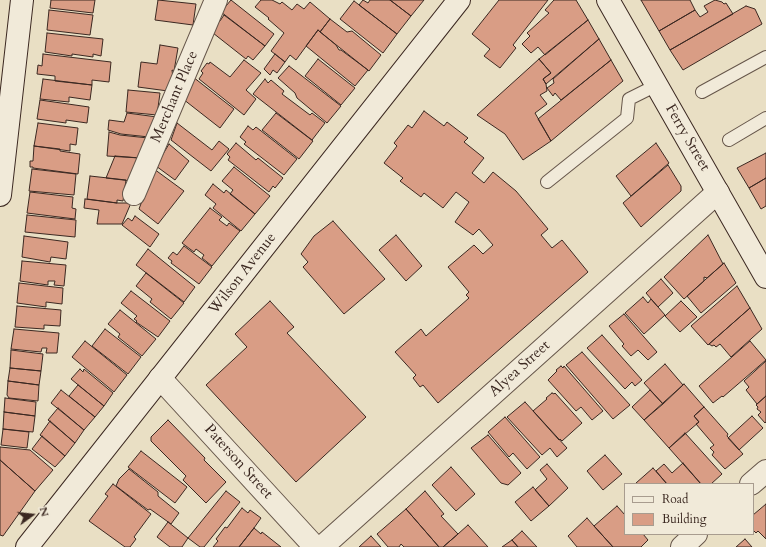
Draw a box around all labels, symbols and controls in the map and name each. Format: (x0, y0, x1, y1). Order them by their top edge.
street label: Merchant Place (148, 48, 202, 146)
street label: Ferry Street (661, 101, 713, 175)
street label: Wilson Avenue (205, 229, 281, 319)
street label: Alyea Street (486, 337, 554, 401)
street label: Paterson Street (200, 421, 276, 503)
legend (624, 483, 754, 535)
text: Road (662, 491, 688, 507)
north arrow (12, 495, 52, 535)
text: N (36, 505, 53, 518)
text: Building (662, 511, 706, 527)

